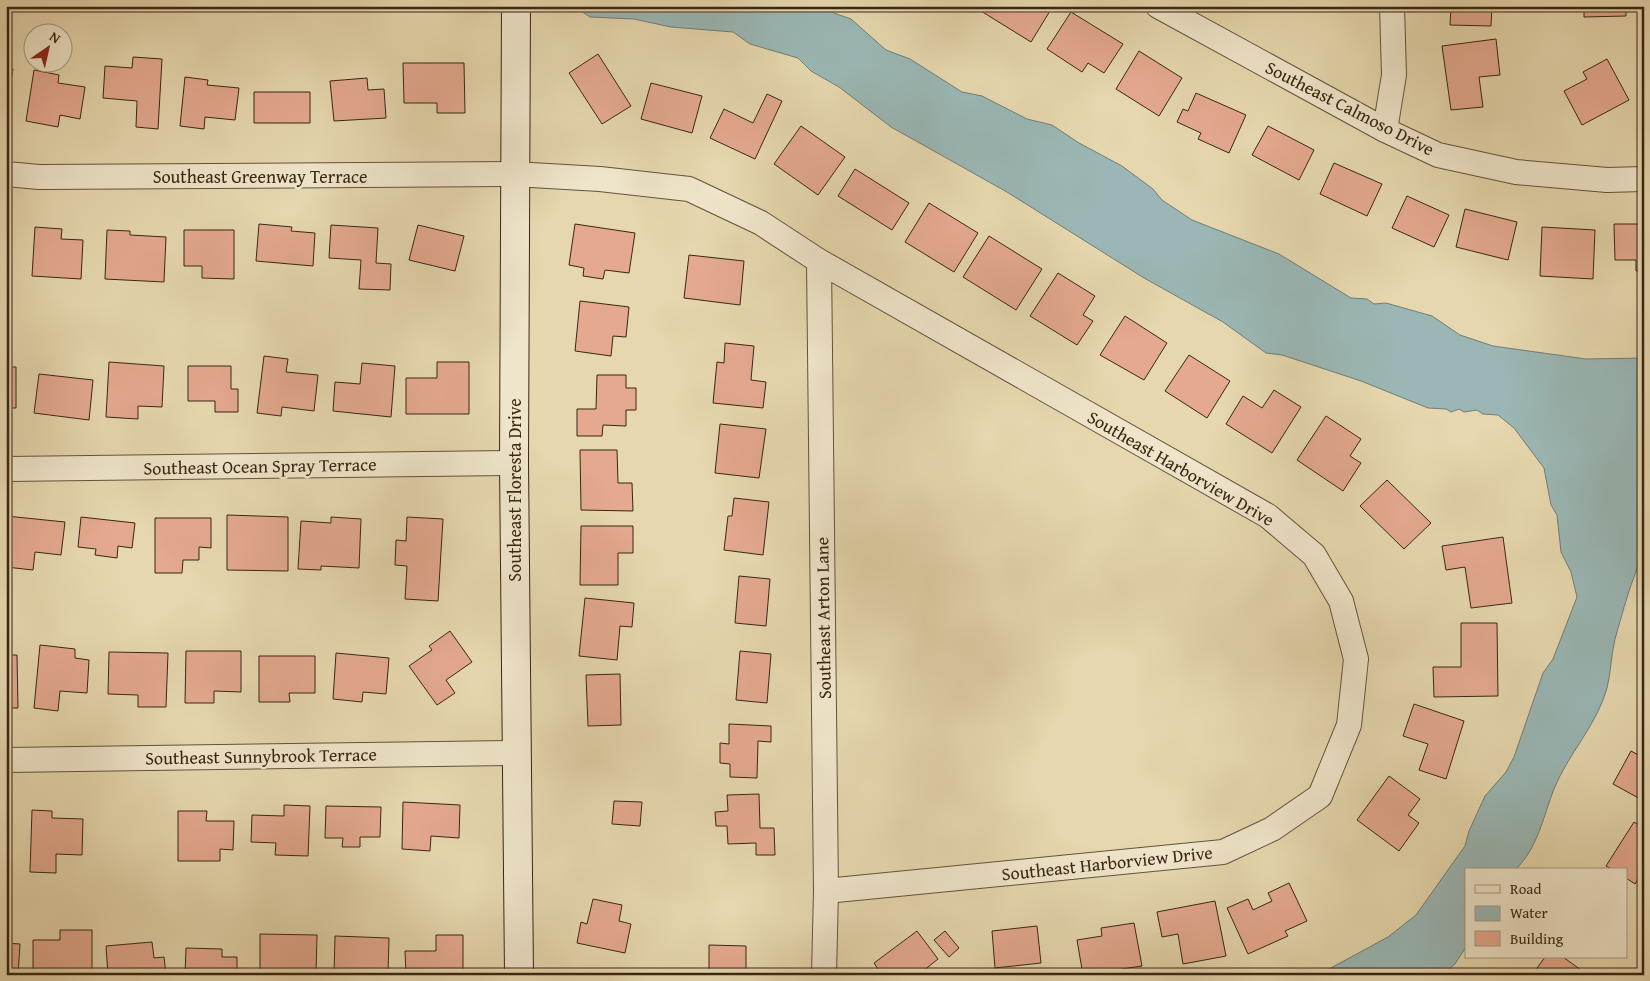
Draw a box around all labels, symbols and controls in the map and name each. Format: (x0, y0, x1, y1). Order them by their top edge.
north arrow (22, 22, 72, 72)
text: N (46, 26, 65, 48)
street label: Southeast Calmoso Drive (1261, 54, 1439, 162)
street label: Southeast Greenway Terrace (153, 163, 367, 190)
street label: Southeast Floresta Drive (501, 398, 528, 582)
street label: Southeast Harborview Drive (1082, 403, 1280, 533)
street label: Southeast Ocean Spray Terrace (143, 450, 377, 482)
street label: Southeast Arton Lane (808, 537, 838, 699)
street label: Southeast Sunnybrook Terrace (145, 740, 377, 772)
street label: Southeast Harborview Drive (1000, 838, 1214, 888)
legend (1465, 868, 1628, 958)
text: Road (1510, 878, 1541, 899)
text: Water (1510, 902, 1548, 923)
text: Building (1510, 928, 1564, 949)

